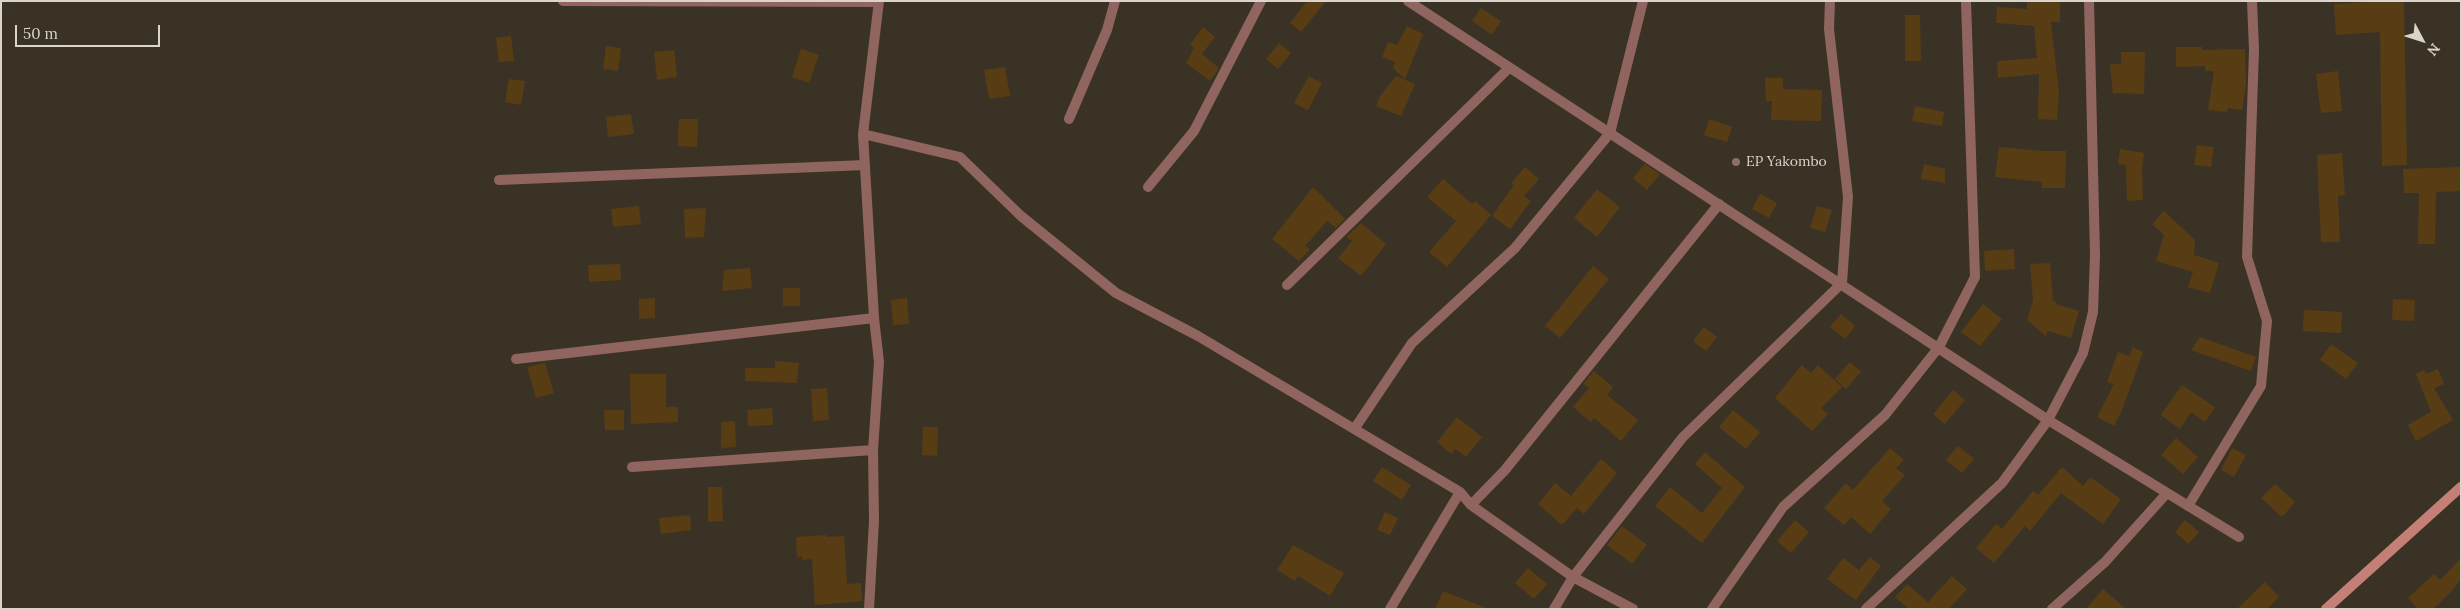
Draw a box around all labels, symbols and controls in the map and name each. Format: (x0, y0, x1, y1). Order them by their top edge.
scale bar (18, 15, 162, 47)
north arrow (2397, 15, 2447, 65)
text: 50 m (23, 24, 58, 43)
text: N (2423, 40, 2444, 60)
place label: EP Yakombo (1746, 154, 1827, 170)
marker: EP Yakombo (1730, 156, 1742, 168)

